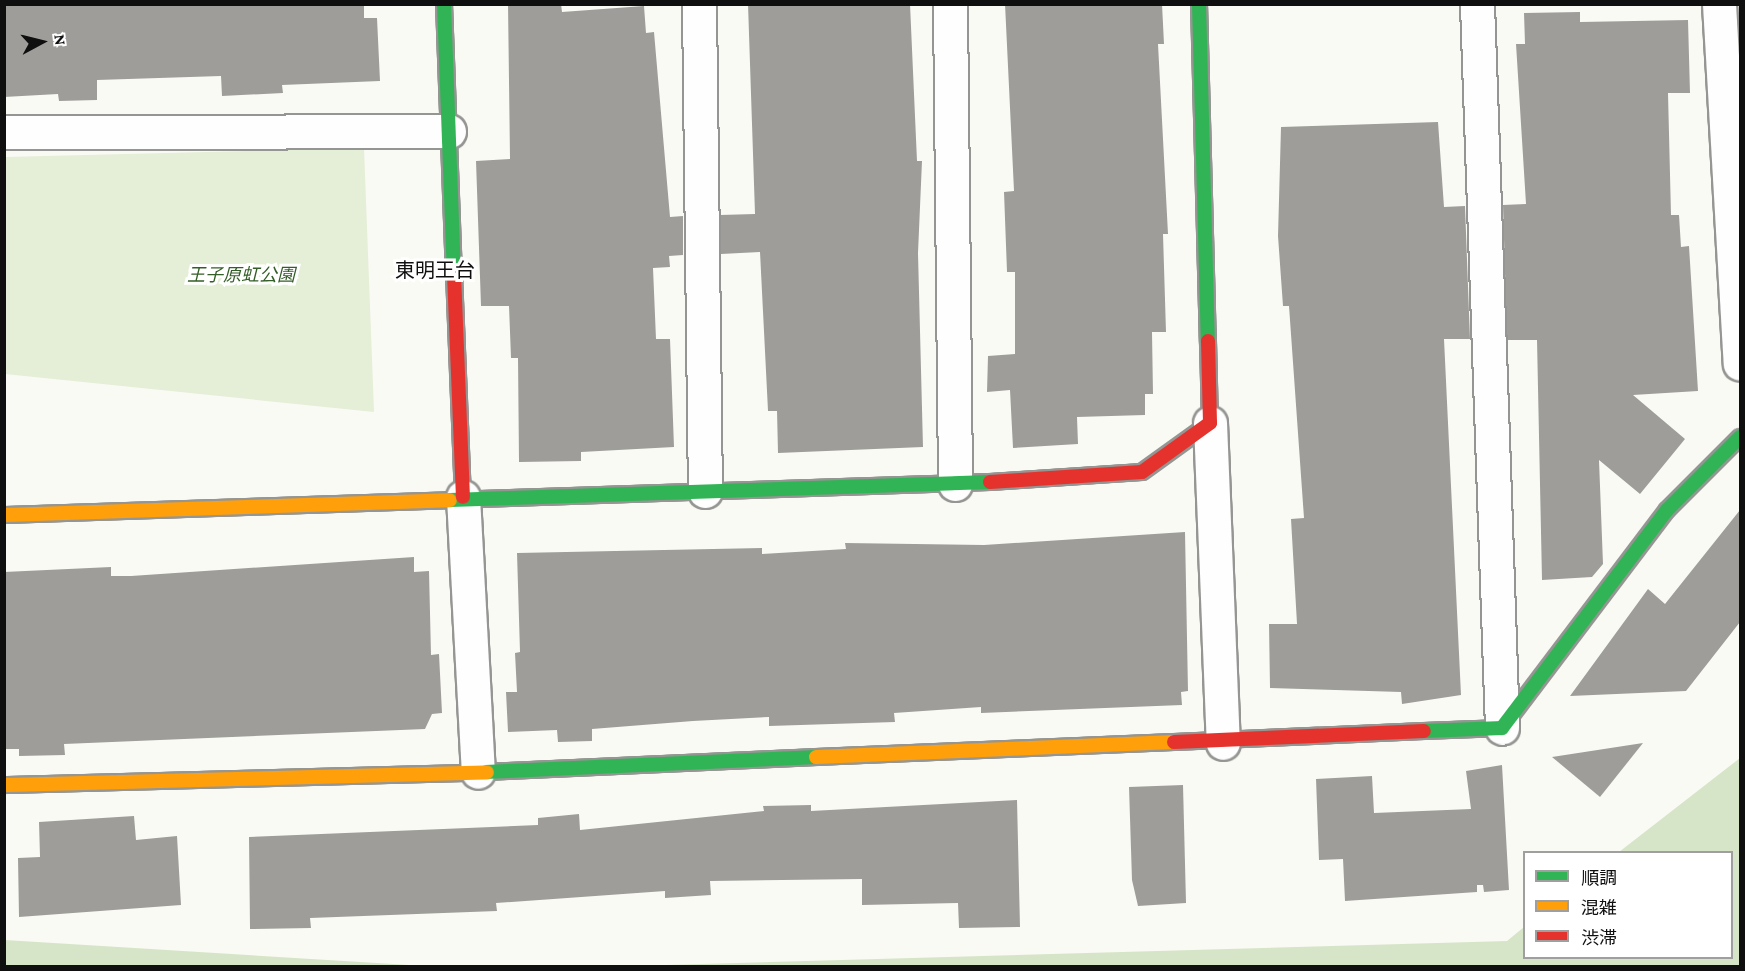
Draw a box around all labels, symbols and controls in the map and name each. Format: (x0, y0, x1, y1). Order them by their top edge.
north arrow (12, 12, 72, 72)
text: N (51, 33, 69, 46)
district label: 東明王台 (395, 258, 475, 282)
park label: 王子原虹公園 (187, 264, 295, 286)
legend (1523, 851, 1733, 959)
text: 順調 (1581, 868, 1617, 888)
text: 混雑 (1581, 898, 1617, 918)
text: 渋滞 (1581, 928, 1617, 948)

